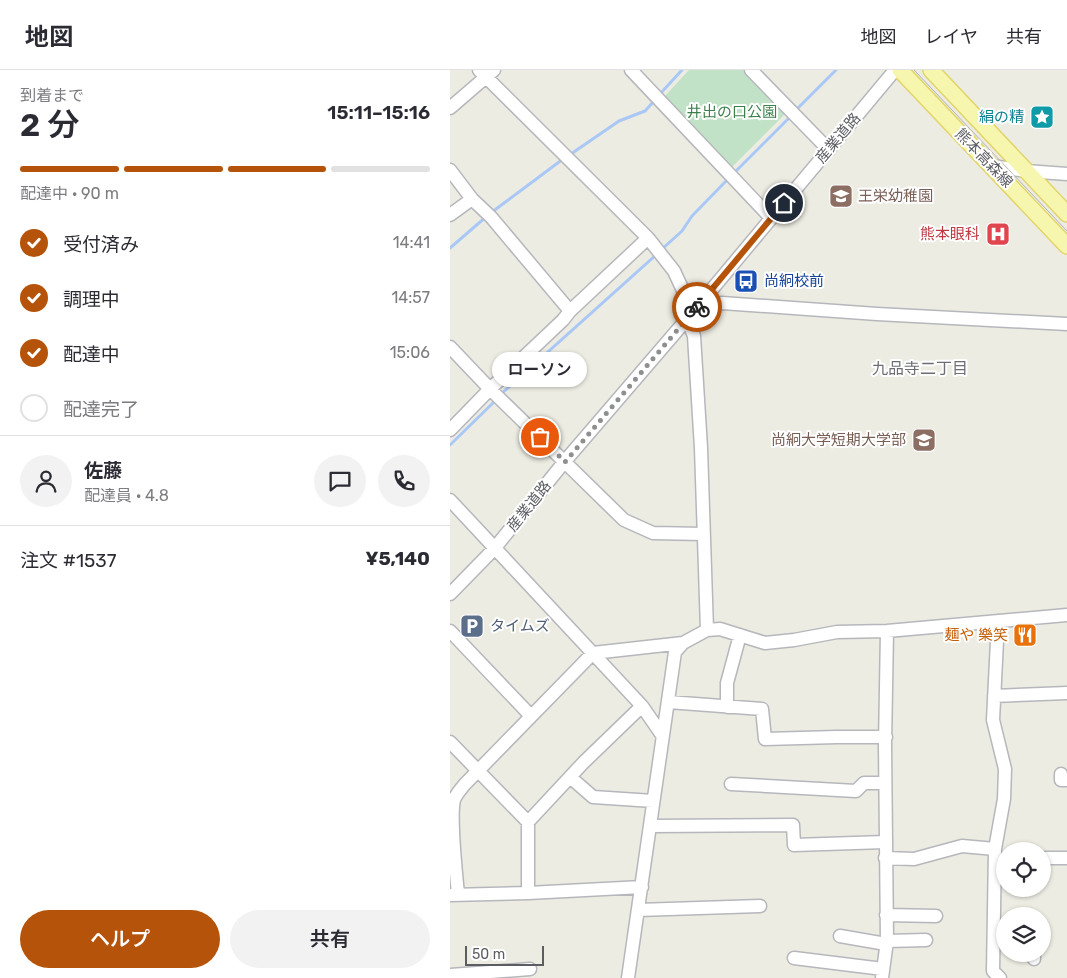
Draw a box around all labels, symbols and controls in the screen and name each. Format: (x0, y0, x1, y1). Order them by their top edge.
text: 地図 (25, 23, 73, 51)
text: 地図 (861, 26, 897, 48)
text: レイヤ (925, 26, 978, 48)
text: 共有 (1006, 26, 1042, 48)
text: 到着まで (20, 86, 84, 105)
text: 15:11–15:16 (327, 101, 430, 124)
park label: 井出の口公園 (687, 103, 777, 121)
place icon: 絹の精 (1029, 104, 1055, 130)
text: 2 分 (20, 106, 79, 144)
place label: 絹の精 (979, 108, 1024, 126)
street label: 産業道路 (812, 109, 864, 167)
street label: 熊本高森線 (951, 125, 1017, 191)
pin (763, 182, 805, 224)
school or university icon: 王栄幼稚園 (828, 183, 854, 209)
text: 配達中 · 90 m (20, 184, 119, 203)
place label: 王栄幼稚園 (858, 187, 933, 205)
icon: home (770, 189, 798, 217)
hospital icon: 熊本眼科 (985, 221, 1011, 247)
place label: 熊本眼科 (920, 225, 980, 243)
icon: check (20, 229, 48, 257)
text: 受付済み (63, 233, 139, 256)
text: 14:41 (393, 233, 430, 252)
bus stop icon: 尚絅校前 (733, 268, 759, 294)
place label: 尚絅校前 (764, 272, 824, 290)
courier (672, 282, 722, 332)
icon: check (20, 284, 48, 312)
text: 調理中 (63, 288, 120, 311)
text: 14:57 (391, 288, 430, 307)
icon: bike (683, 293, 711, 321)
icon: check (20, 339, 48, 367)
text: 配達中 (63, 343, 120, 366)
text: 15:06 (390, 343, 430, 362)
callout: ローソン (492, 352, 588, 387)
district label: 九品寺二丁目 (872, 359, 968, 378)
text: ローソン (507, 360, 572, 379)
text: 配達完了 (63, 398, 139, 421)
pin (519, 416, 561, 458)
icon: bag (526, 423, 554, 451)
school or university icon: 尚絅大学短期大学部 (911, 427, 937, 453)
place label: 尚絅大学短期大学部 (771, 431, 906, 449)
button: person (20, 455, 72, 507)
button: chat (314, 455, 366, 507)
button: phone (378, 455, 430, 507)
text: 佐藤 (84, 459, 122, 482)
street label: 産業道路 (503, 477, 555, 535)
text: 配達員 · 4.8 (84, 486, 169, 505)
text: ¥5,140 (365, 547, 430, 570)
text: 注文 #1537 (20, 549, 116, 572)
parking icon: タイムズ (459, 613, 485, 639)
place label: タイムズ (490, 617, 550, 635)
restaurant icon: 麺や 樂笑 (1012, 622, 1038, 648)
place label: 麺や 樂笑 (944, 626, 1008, 644)
map controls (996, 842, 1051, 962)
button: locate (996, 842, 1051, 897)
button: layers (996, 907, 1051, 962)
button: ヘルプ (20, 910, 220, 968)
button: 共有 (230, 910, 430, 968)
scale bar (465, 943, 544, 966)
text: 50 m (472, 946, 505, 963)

